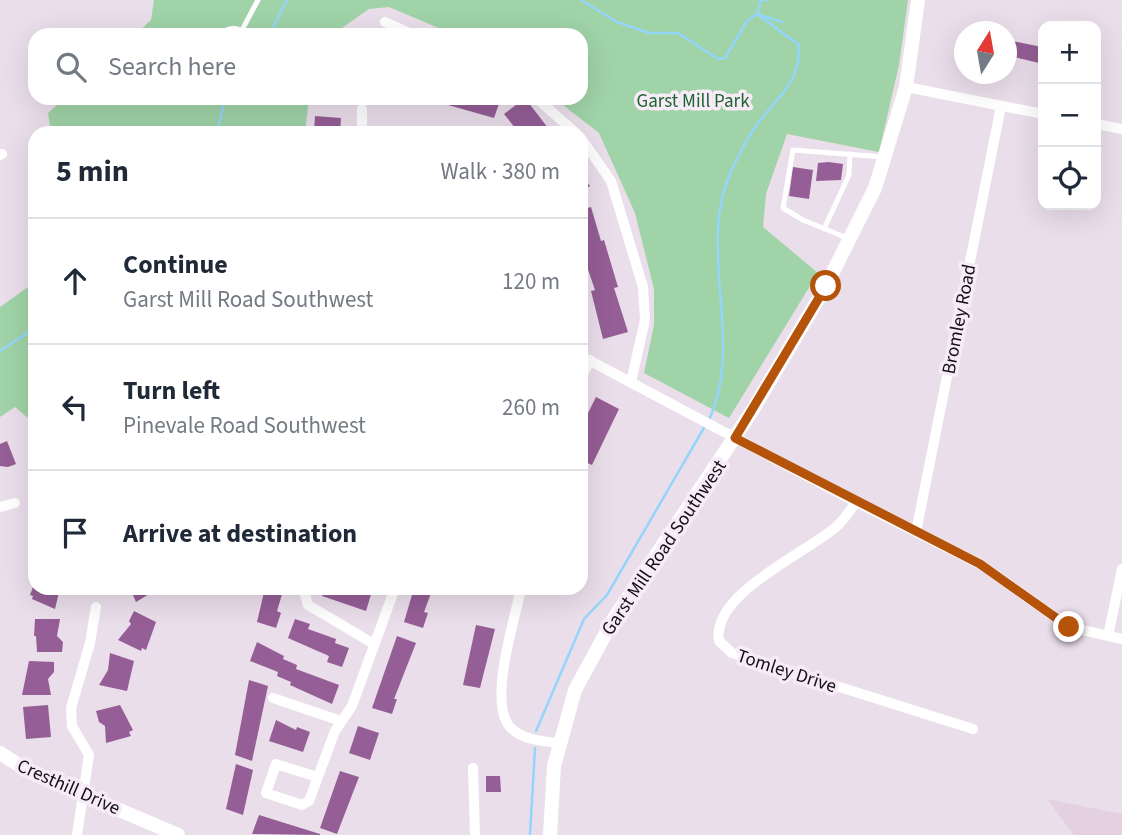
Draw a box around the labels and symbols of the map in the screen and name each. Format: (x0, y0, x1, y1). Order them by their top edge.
north arrow (954, 21, 1017, 84)
park label: Garst Mill Park (636, 88, 750, 115)
street label: Bromley Road (936, 262, 983, 377)
route start (810, 270, 841, 301)
street label: Garst Mill Road Southwest (595, 454, 734, 641)
route end (1053, 611, 1084, 642)
street label: Tomley Drive (733, 643, 840, 700)
street label: Cresthill Drive (12, 753, 124, 822)

